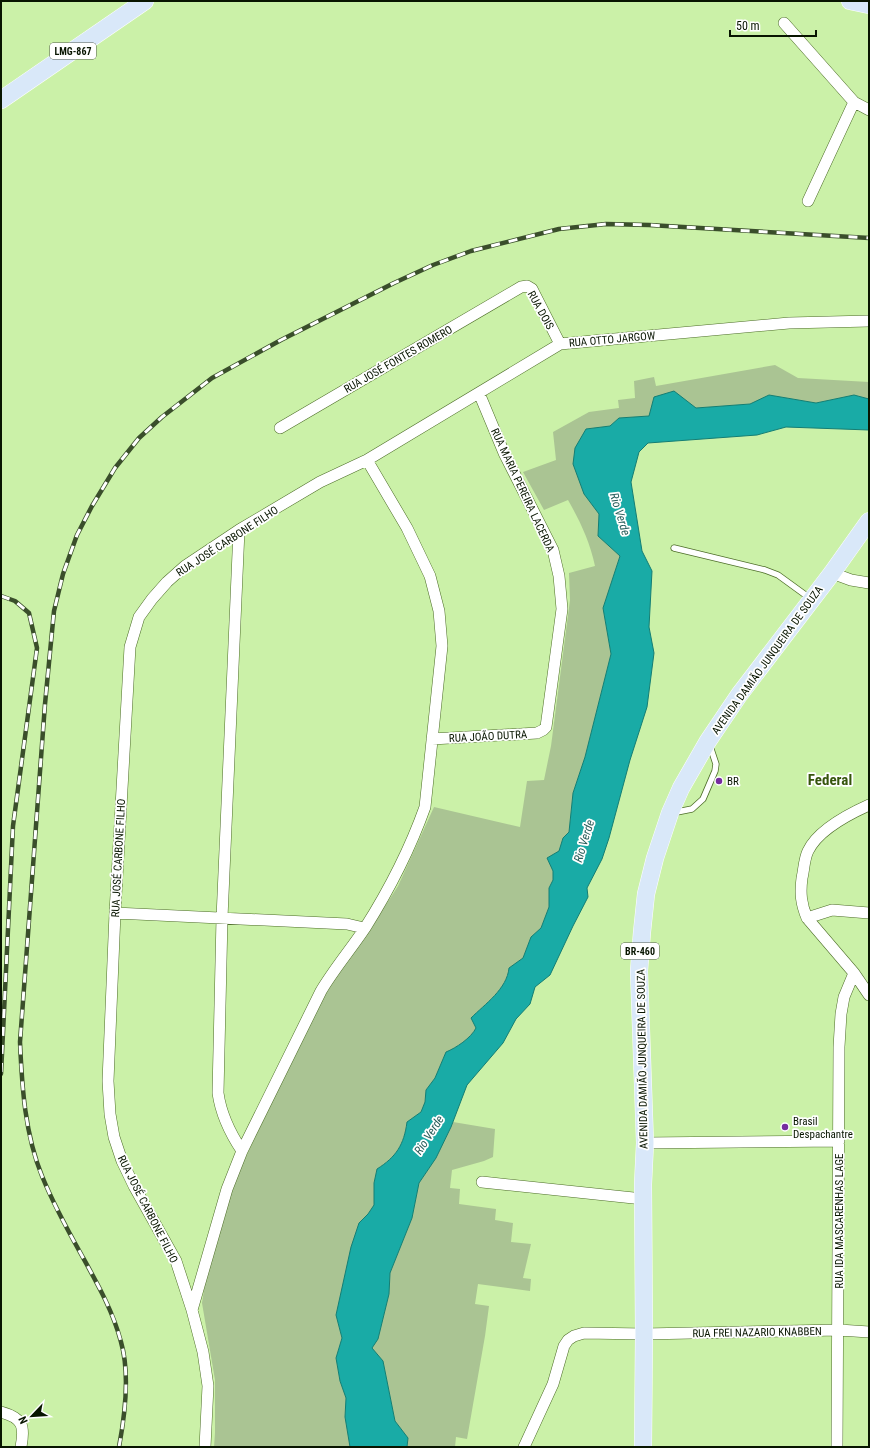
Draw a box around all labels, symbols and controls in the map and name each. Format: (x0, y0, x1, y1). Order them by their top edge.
scale bar (730, 12, 816, 38)
text: 50 m (736, 19, 760, 33)
road number: LMG-867 (50, 43, 96, 59)
street label: RUA DOIS (525, 289, 557, 332)
street label: RUA JOSÉ FONTES ROMERO (342, 323, 455, 396)
street label: RUA OTTO JARGOW (568, 329, 656, 350)
street label: RUA MARIA PEREIRA LACERDA (488, 426, 557, 555)
water label: Rio Verde (607, 491, 633, 538)
street label: RUA JOSÉ CARBONE FILHO (174, 504, 281, 579)
street label: AVENIDA DAMIÃO JUNQUEIRA DE SOUZA (709, 583, 826, 737)
street label: RUA JOÃO DUTRA (449, 728, 528, 745)
district label: Federal (808, 771, 852, 789)
place label: BR (727, 775, 739, 788)
marker: BR (714, 776, 724, 786)
street label: RUA JOSÉ CARBONE FILHO (109, 798, 128, 918)
water label: Rio Verde (571, 817, 597, 864)
road number: BR-460 (621, 943, 659, 959)
street label: AVENIDA DAMIÃO JUNQUEIRA DE SOUZA (634, 968, 651, 1149)
water label: Rio Verde (411, 1112, 447, 1157)
place label: Brasil Despachantre (793, 1115, 853, 1141)
marker: Brasil Despachantre (780, 1122, 790, 1132)
street label: RUA JOSÉ CARBONE FILHO (115, 1153, 180, 1265)
street label: RUA IDA MASCARENHAS LAGE (833, 1153, 846, 1288)
street label: RUA FREI NAZARIO KNABBEN (692, 1325, 822, 1340)
north arrow (12, 1396, 52, 1436)
text: N (16, 1414, 31, 1426)

